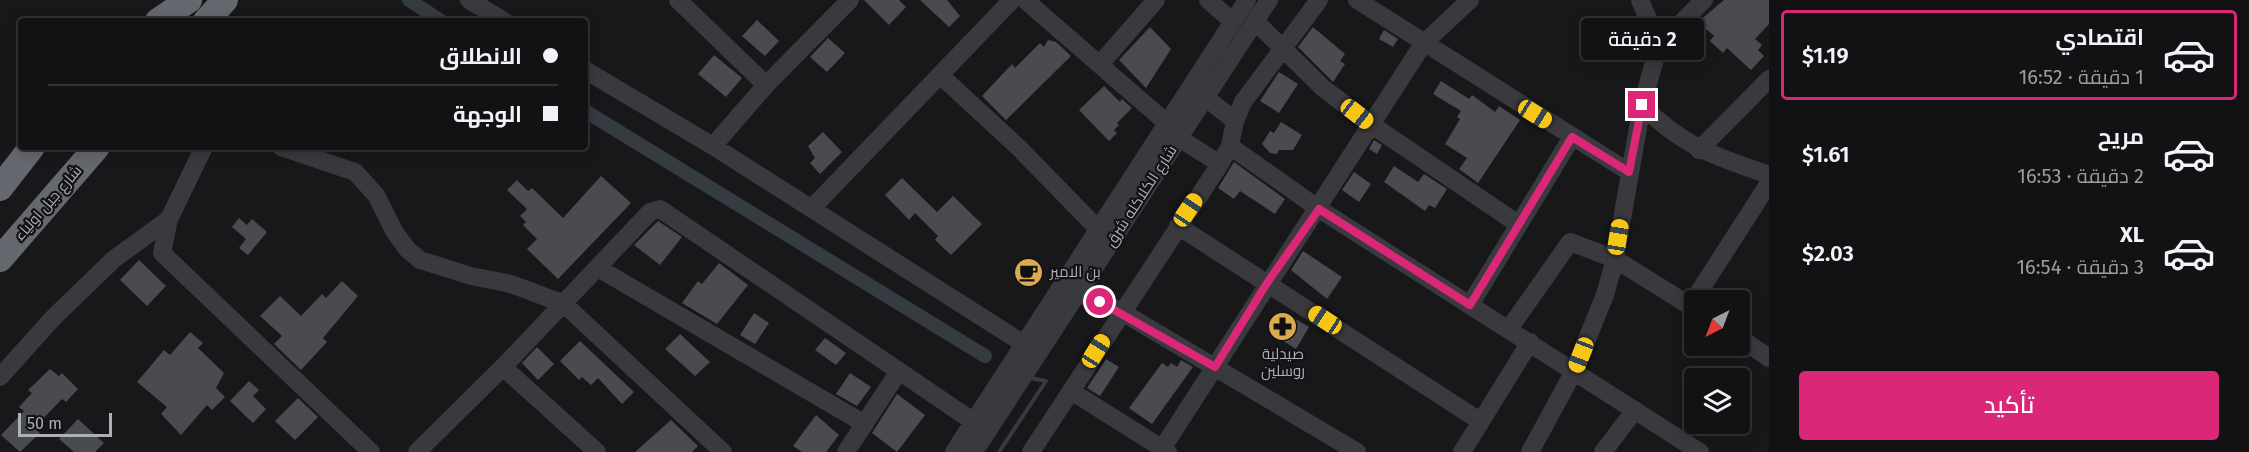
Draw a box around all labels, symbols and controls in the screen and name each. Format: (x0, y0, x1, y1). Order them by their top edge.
callout: 2 دقيقة (1580, 18, 1704, 60)
text: اقتصادي (2055, 24, 2144, 51)
text: 2 دقيقة (1608, 27, 1677, 51)
icon: car (2162, 28, 2216, 82)
text: $1.19 (1802, 42, 1849, 69)
text: الانطلاق (439, 43, 522, 70)
text: 1 دقيقة · 16:52 (2019, 65, 2144, 89)
route end (1628, 91, 1655, 118)
car (1337, 96, 1377, 132)
car (1515, 97, 1555, 131)
text: الوجهة (453, 101, 522, 128)
text: مريح (2098, 123, 2144, 150)
icon: car (2162, 127, 2216, 181)
text: $1.61 (1802, 141, 1849, 168)
street label: شارع الكلاكله شرق (1101, 142, 1182, 251)
street label: شارع جبل اولياء (11, 162, 87, 246)
text: 2 دقيقة · 16:53 (2017, 164, 2144, 188)
car (1170, 190, 1206, 230)
car (1606, 218, 1630, 256)
text: XL (2120, 221, 2144, 248)
icon: car (2162, 226, 2216, 280)
text: $2.03 (1802, 240, 1854, 267)
text: 3 دقيقة · 16:54 (2016, 255, 2144, 279)
cafe icon: بن الامير (1013, 256, 1045, 288)
place label: بن الامير (1049, 263, 1101, 282)
route start (1086, 288, 1113, 315)
north arrow (1684, 290, 1750, 356)
map controls (1684, 290, 1750, 434)
car (1305, 303, 1345, 337)
pharmacy icon: صيدلية روسلين (1267, 311, 1299, 343)
car (1079, 331, 1113, 371)
car (1566, 335, 1596, 375)
place label: صيدلية روسلين (1261, 345, 1305, 381)
button: layers (1684, 368, 1750, 434)
button: تأكيد (1799, 371, 2219, 440)
scale bar (18, 410, 112, 438)
text: 50 m (27, 414, 62, 433)

